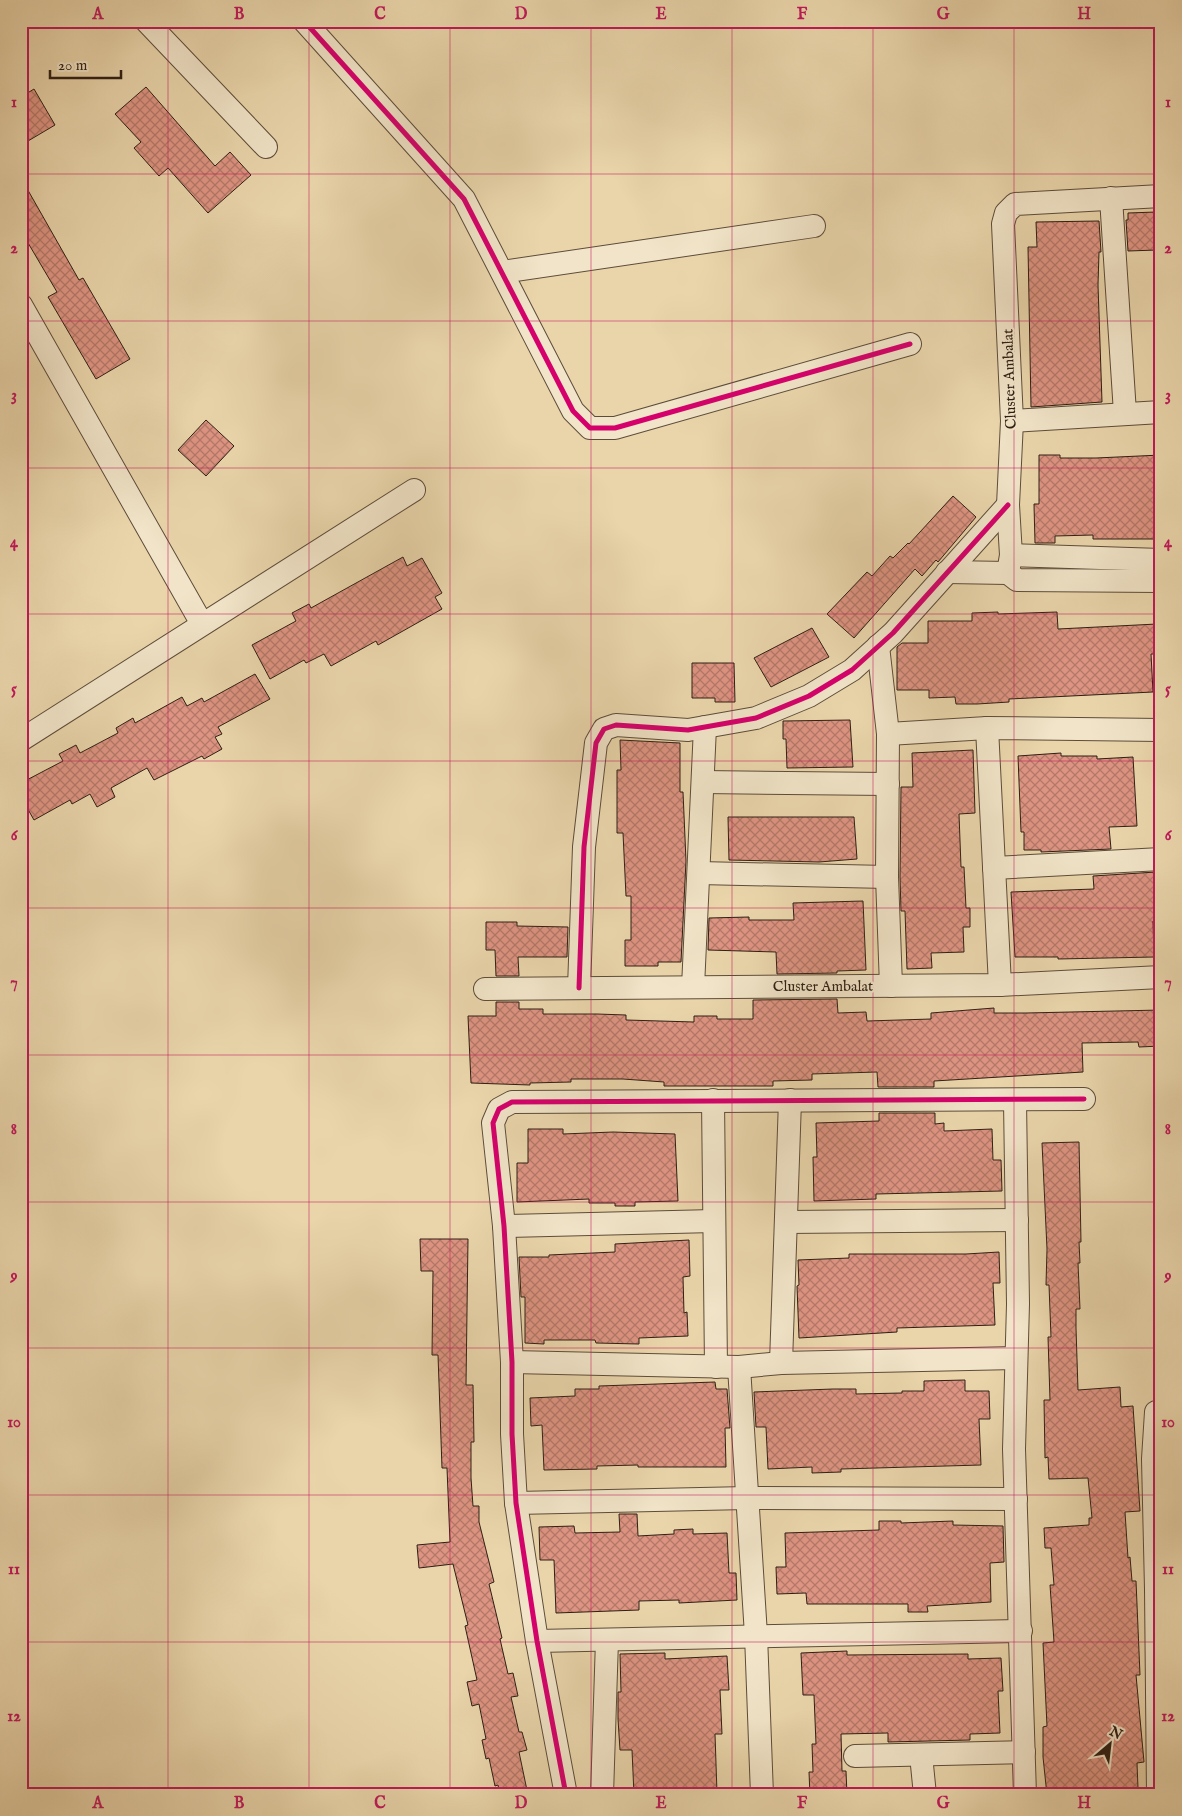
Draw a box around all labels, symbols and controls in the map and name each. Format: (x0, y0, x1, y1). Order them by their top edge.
text: A (92, 5, 105, 25)
text: B (234, 5, 245, 25)
text: C (374, 5, 386, 25)
text: D (515, 5, 528, 25)
text: E (655, 5, 667, 25)
text: F (797, 5, 808, 25)
text: G (937, 5, 950, 25)
text: H (1077, 5, 1091, 25)
scale bar (50, 48, 121, 80)
text: 20 m (58, 56, 88, 75)
text: 1 (11, 93, 17, 113)
text: 1 (1165, 93, 1171, 113)
text: 2 (10, 239, 18, 259)
text: 2 (1164, 239, 1172, 259)
street label: Cluster Ambalat (998, 328, 1021, 430)
text: 3 (11, 386, 17, 406)
text: 3 (1165, 386, 1171, 406)
text: 4 (10, 533, 19, 553)
text: 4 (1164, 533, 1173, 553)
text: 5 (11, 680, 17, 700)
text: 5 (1165, 680, 1171, 700)
text: 6 (11, 826, 19, 846)
text: 6 (1165, 826, 1173, 846)
text: 7 (10, 973, 18, 993)
text: 7 (1164, 973, 1172, 993)
street label: Cluster Ambalat (773, 977, 873, 996)
text: 8 (11, 1120, 17, 1140)
text: 8 (1165, 1120, 1171, 1140)
text: 9 (10, 1267, 18, 1287)
text: 9 (1164, 1267, 1172, 1287)
text: 10 (7, 1413, 21, 1433)
text: 10 (1161, 1413, 1175, 1433)
text: 11 (8, 1560, 20, 1580)
text: 11 (1162, 1560, 1174, 1580)
text: 12 (7, 1707, 21, 1727)
text: 12 (1161, 1707, 1175, 1727)
north arrow (1084, 1718, 1134, 1768)
text: N (1105, 1722, 1125, 1744)
text: A (92, 1794, 105, 1814)
text: B (234, 1794, 245, 1814)
text: C (374, 1794, 386, 1814)
text: D (515, 1794, 528, 1814)
text: E (655, 1794, 667, 1814)
text: F (797, 1794, 808, 1814)
text: G (937, 1794, 950, 1814)
text: H (1077, 1794, 1091, 1814)

